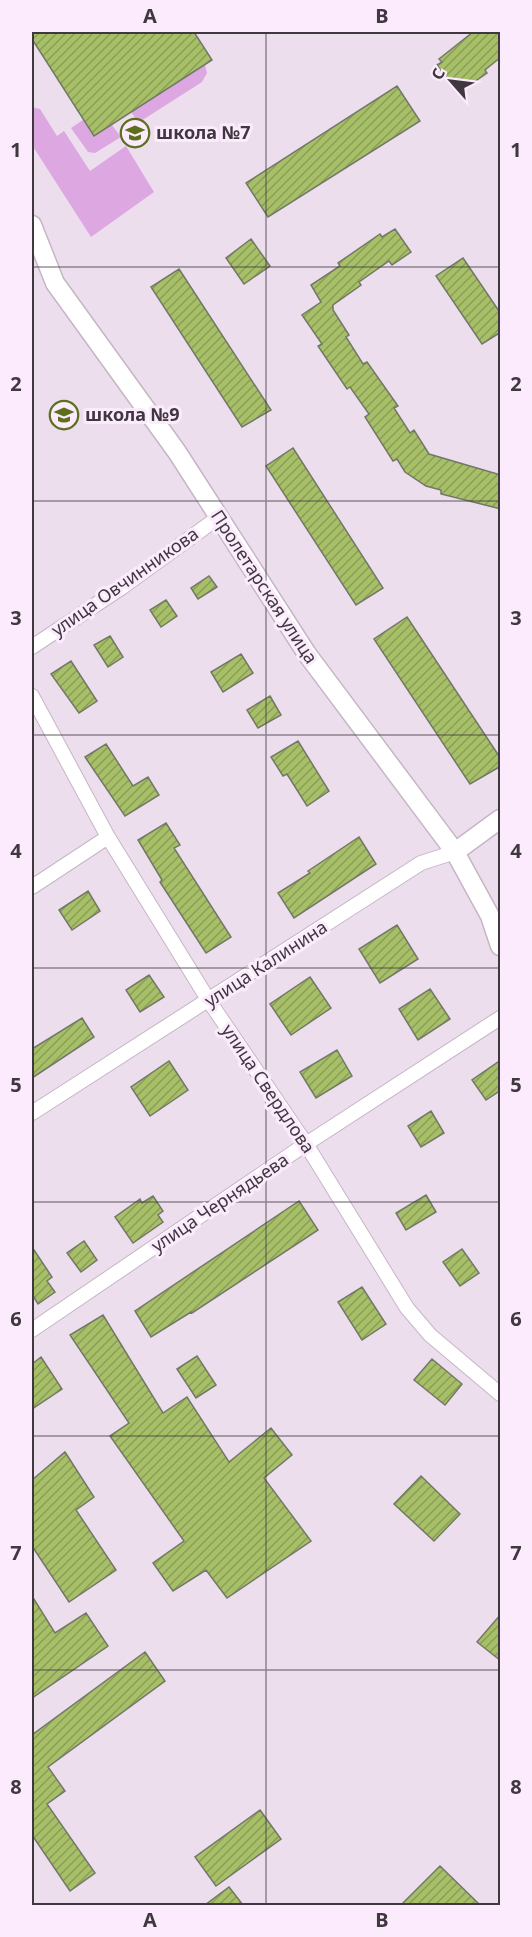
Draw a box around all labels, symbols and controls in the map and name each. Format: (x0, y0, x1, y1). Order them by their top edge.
text: A (143, 2, 157, 29)
text: B (375, 2, 389, 29)
north arrow (421, 51, 481, 111)
text: С (426, 64, 450, 84)
school or university icon: школа №7 (119, 117, 151, 149)
place label: школа №7 (156, 120, 250, 144)
text: 1 (10, 136, 22, 163)
text: 1 (510, 136, 522, 163)
text: 2 (10, 370, 22, 397)
text: 2 (510, 370, 522, 397)
school or university icon: школа №9 (48, 399, 80, 431)
place label: школа №9 (85, 402, 179, 426)
street label: Пролетарская улица (206, 505, 324, 668)
street label: улица Овчинникова (46, 521, 203, 641)
text: 3 (10, 604, 22, 631)
text: 3 (510, 604, 522, 631)
text: 4 (10, 837, 22, 864)
text: 4 (510, 837, 522, 864)
street label: улица Калинина (199, 914, 331, 1012)
street label: улица Свердлова (217, 1019, 321, 1158)
text: 5 (10, 1071, 22, 1098)
text: 5 (510, 1071, 522, 1098)
street label: улица Чернядьева (146, 1147, 293, 1257)
text: 6 (10, 1305, 22, 1332)
text: 6 (510, 1305, 522, 1332)
text: 7 (10, 1539, 22, 1566)
text: 7 (510, 1539, 522, 1566)
text: 8 (10, 1773, 22, 1800)
text: 8 (510, 1773, 522, 1800)
text: A (143, 1906, 157, 1933)
text: B (375, 1906, 389, 1933)

